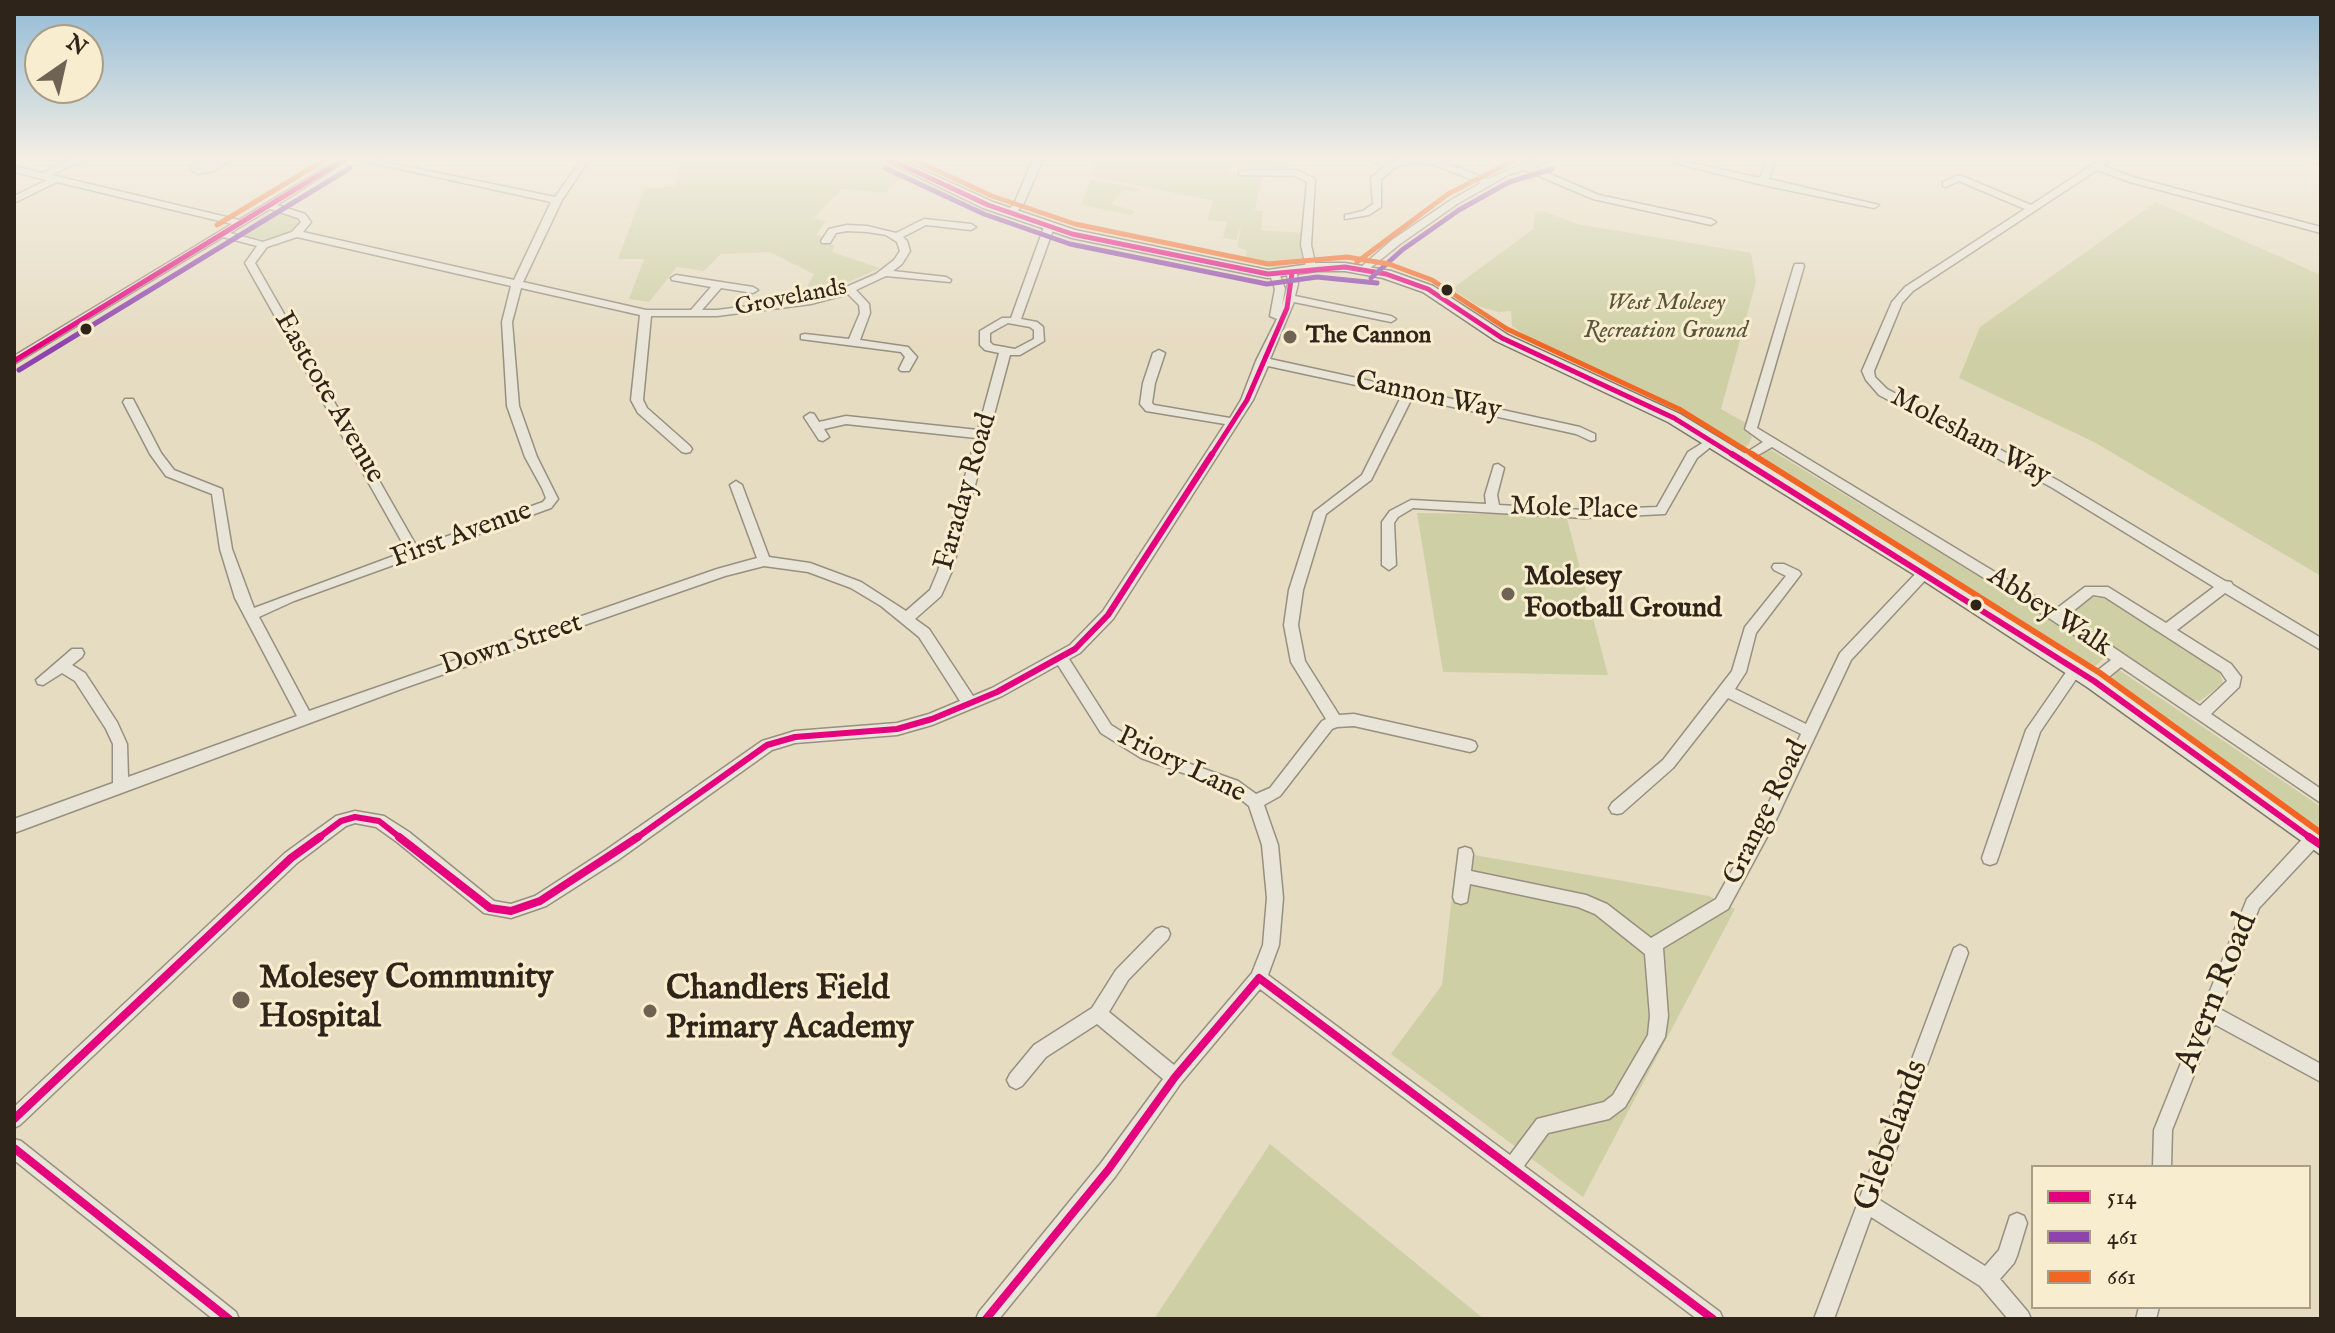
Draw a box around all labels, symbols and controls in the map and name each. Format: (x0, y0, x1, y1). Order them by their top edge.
north arrow (24, 24, 104, 104)
text: N (61, 29, 92, 63)
street label: Grovelands (733, 274, 849, 324)
unlabelled marker (1439, 282, 1455, 298)
park label: West Molesey Recreation Ground (1584, 290, 1748, 346)
street label: Eastcote Avenue (265, 306, 391, 490)
unlabelled marker (78, 321, 94, 337)
place label: The Cannon (1306, 323, 1431, 351)
marker: The Cannon (1281, 328, 1299, 346)
street label: Cannon Way (1352, 365, 1504, 429)
street label: Molesham Way (1884, 382, 2056, 494)
street label: Faraday Road (929, 410, 1005, 574)
street label: Mole Place (1509, 491, 1639, 529)
street label: First Avenue (387, 495, 537, 577)
street label: Abbey Walk (1981, 560, 2117, 666)
place label: Molesey Football Ground (1524, 561, 1722, 627)
marker: Molesey Football Ground (1499, 585, 1517, 603)
unlabelled marker (1968, 597, 1984, 613)
street label: Down Street (437, 607, 587, 685)
street label: Priory Lane (1111, 720, 1251, 812)
street label: Grange Road (1717, 735, 1817, 891)
street label: Avern Road (2168, 908, 2268, 1078)
place label: Molesey Community Hospital (259, 960, 553, 1040)
place label: Chandlers Field Primary Academy (666, 971, 914, 1050)
marker: Molesey Community Hospital (230, 989, 252, 1011)
marker: Chandlers Field Primary Academy (641, 1002, 659, 1020)
street label: Glebelands (1847, 1055, 1939, 1217)
legend (2031, 1165, 2311, 1309)
text: 514 (2107, 1182, 2136, 1213)
text: 461 (2107, 1222, 2138, 1253)
text: 661 (2107, 1262, 2136, 1293)

